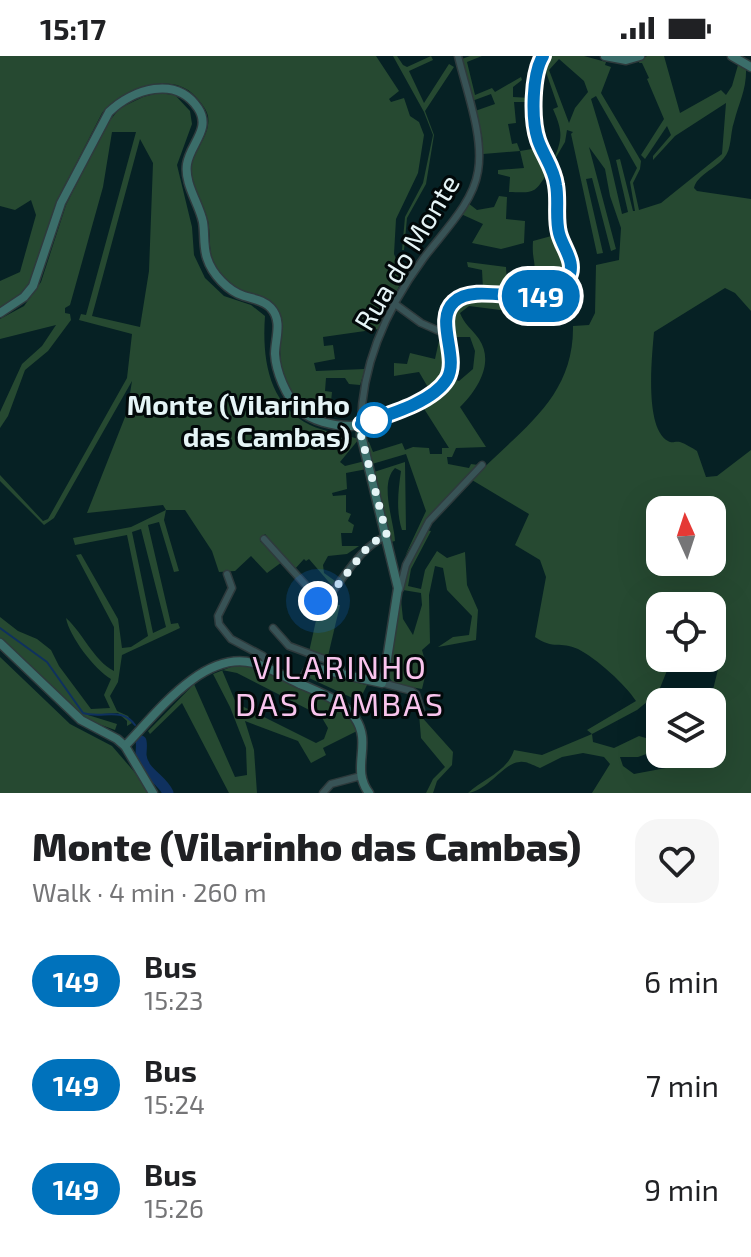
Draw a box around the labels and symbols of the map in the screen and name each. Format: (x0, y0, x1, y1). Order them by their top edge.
street label: Rua do Monte (346, 168, 466, 336)
line badge: 149 (495, 270, 587, 322)
place label: Monte (Vilarinho das Cambas) (127, 387, 350, 453)
marker: Monte (Vilarinho das Cambas) (357, 403, 391, 437)
north arrow (646, 496, 726, 576)
your location (298, 581, 338, 621)
district label: VILARINHO DAS CAMBAS (235, 647, 445, 722)

